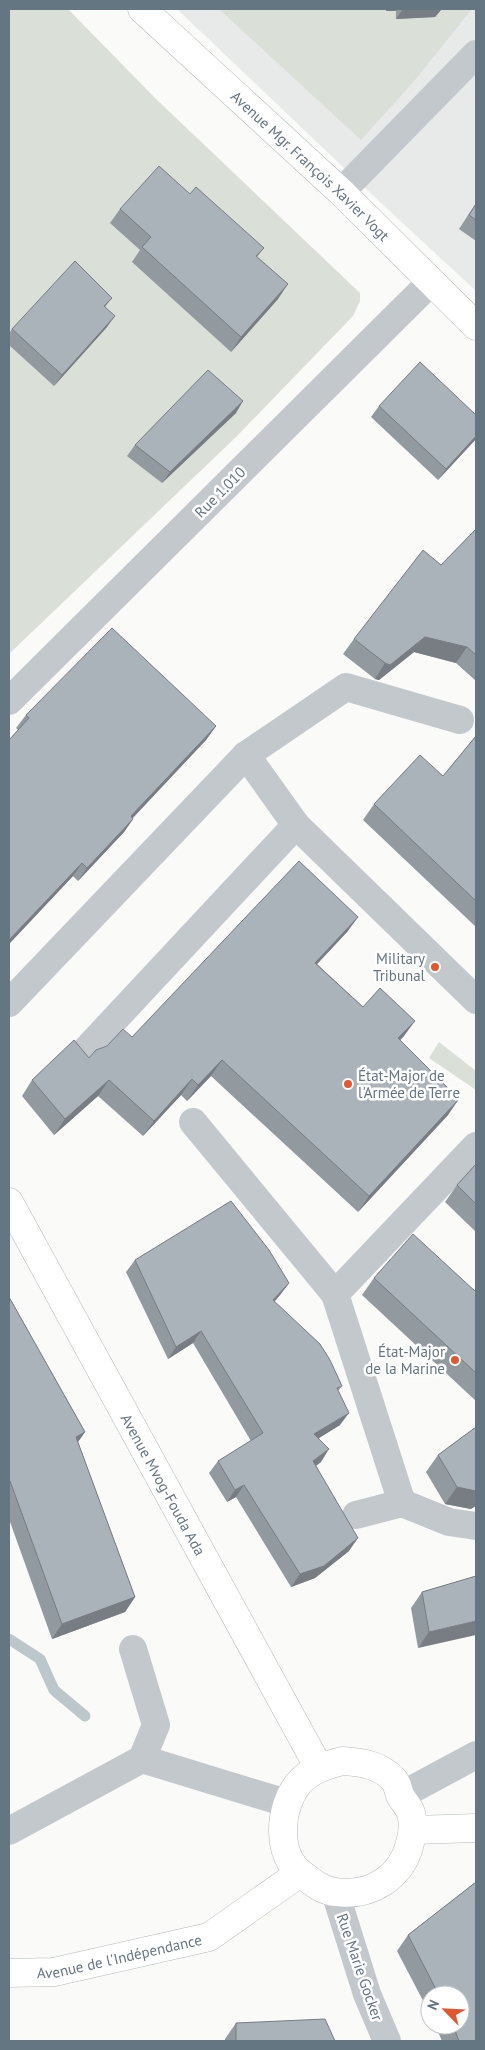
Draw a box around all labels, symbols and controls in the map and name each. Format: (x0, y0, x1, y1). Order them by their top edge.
street label: Avenue Mgr. François Xavier Vogt (227, 86, 394, 245)
street label: Rue 1.010 (191, 463, 249, 521)
place label: Military Tribunal (373, 949, 426, 985)
marker: Military Tribunal (429, 961, 441, 973)
place label: État-Major de l'Armée de Terre (358, 1066, 460, 1102)
marker: État-Major de l'Armée de Terre (342, 1078, 354, 1090)
place label: État-Major de la Marine (365, 1342, 445, 1378)
marker: État-Major de la Marine (449, 1354, 461, 1366)
street label: Avenue Mvog-Fouda Ada (117, 1410, 210, 1559)
street label: Rue Marie Gocker (333, 1911, 387, 2023)
street label: Avenue de l'Indépendance (37, 1929, 204, 1982)
north arrow (420, 1985, 470, 2035)
text: N (423, 1997, 443, 2013)

